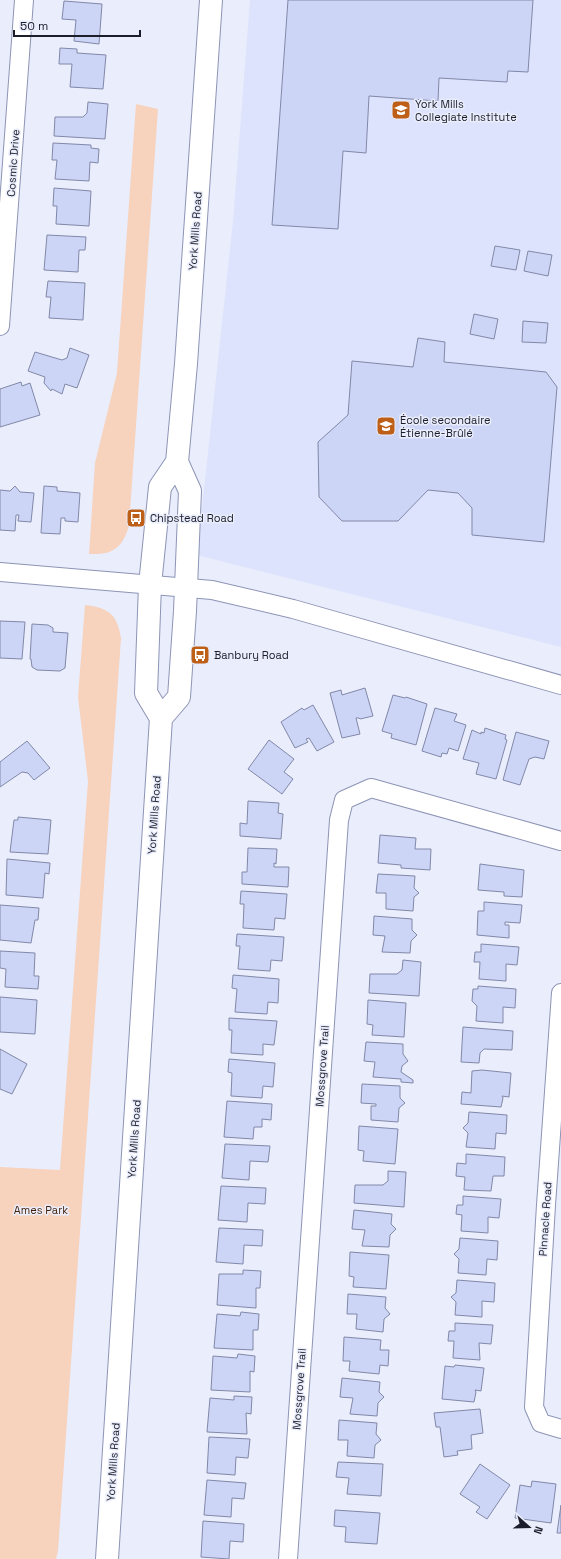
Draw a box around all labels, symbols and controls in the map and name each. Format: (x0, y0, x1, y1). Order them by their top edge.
scale bar (14, 12, 140, 38)
text: 50 m (20, 18, 48, 34)
place label: York Mills Collegiate Institute (415, 97, 517, 124)
school or university icon: York Mills Collegiate Institute (390, 99, 412, 121)
street label: Cosmic Drive (4, 129, 22, 197)
street label: York Mills Road (185, 191, 205, 271)
place label: École secondaire Étienne-Brûlé (400, 413, 491, 440)
school or university icon: École secondaire Étienne-Brûlé (375, 415, 397, 437)
bus stop icon: Chipstead Road (125, 507, 147, 529)
place label: Chipstead Road (150, 511, 234, 525)
bus stop icon: Banbury Road (189, 644, 211, 666)
place label: Banbury Road (214, 648, 289, 662)
street label: York Mills Road (144, 775, 164, 855)
street label: Mossgrove Trail (312, 1025, 332, 1107)
street label: York Mills Road (124, 1099, 144, 1179)
street label: Pinnacle Road (535, 1181, 555, 1257)
park label: Ames Park (14, 1203, 68, 1217)
street label: Mossgrove Trail (289, 1348, 309, 1430)
street label: York Mills Road (103, 1422, 123, 1502)
north arrow (509, 1507, 549, 1547)
text: N (531, 1525, 546, 1536)

